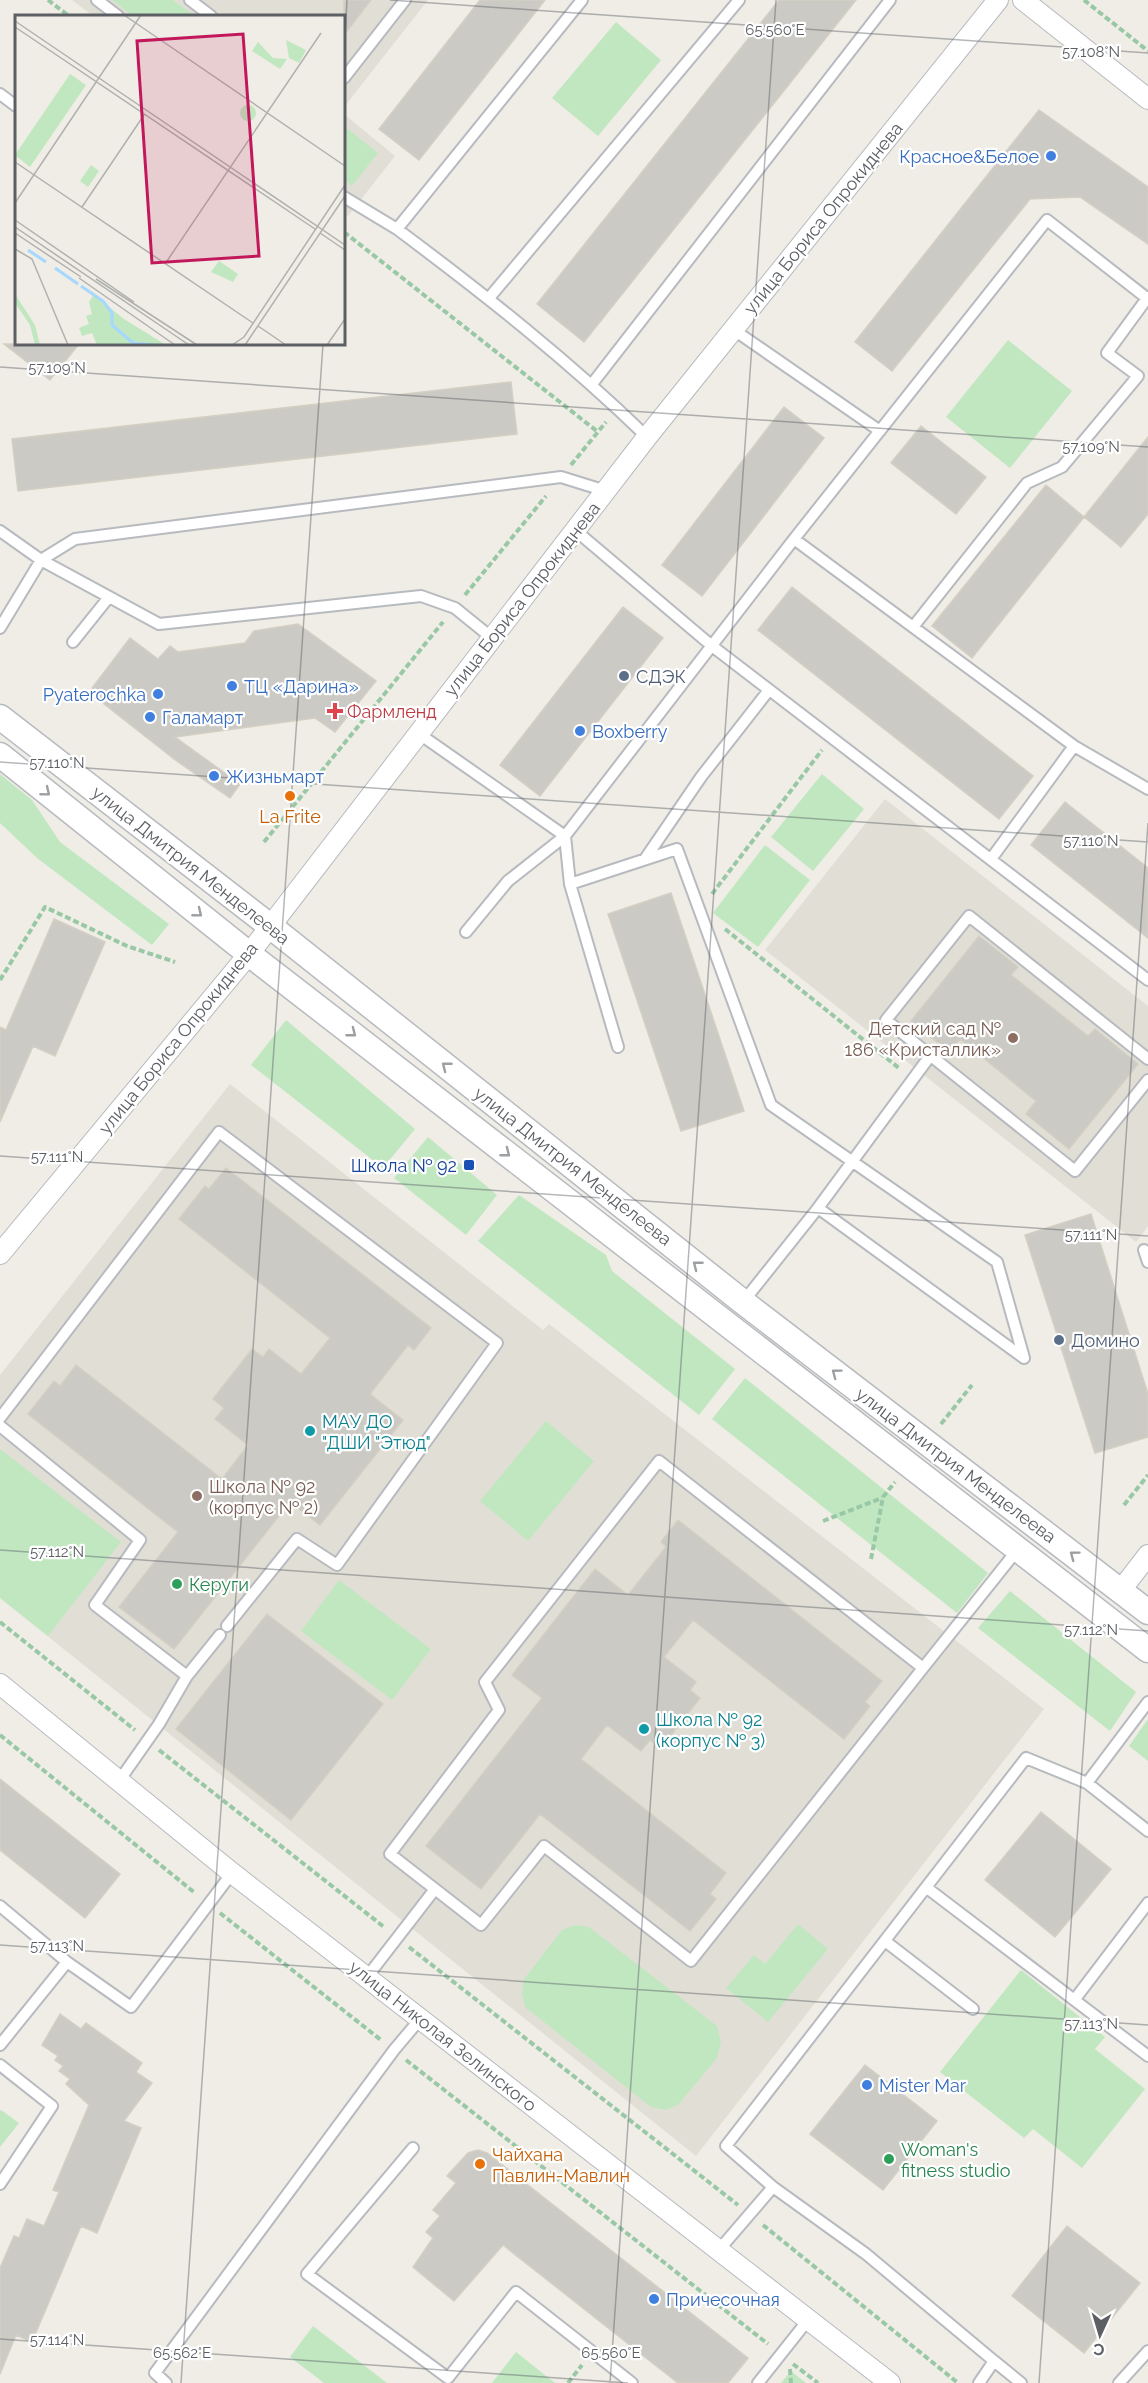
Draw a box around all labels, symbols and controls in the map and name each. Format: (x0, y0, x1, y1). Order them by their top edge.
inset map (15, 15, 345, 345)
text: 65.560°E (745, 21, 805, 39)
text: 57.108°N (1062, 43, 1120, 61)
street label: улица Бориса Опрокиднева (739, 118, 907, 318)
place label: Красное&Белое (899, 146, 1039, 167)
marker: Красное&Белое (1044, 149, 1058, 163)
text: 57.109°N (28, 359, 86, 377)
text: 57.109°N (1062, 438, 1120, 456)
street label: улица Бориса Опрокиднева (440, 498, 604, 700)
place label: СДЭК (636, 666, 686, 687)
marker: СДЭК (617, 669, 631, 683)
place label: ТЦ «Дарина» (244, 676, 359, 697)
marker: ТЦ «Дарина» (225, 679, 239, 693)
place label: Pyaterochka (43, 684, 146, 705)
marker: Pyaterochka (151, 687, 165, 701)
place label: Фармленд (347, 701, 437, 722)
marker: Фармленд (328, 704, 342, 718)
place label: Галамарт (162, 707, 244, 728)
marker: Галамарт (143, 710, 157, 724)
place label: Boxberry (592, 721, 668, 742)
marker: Boxberry (573, 724, 587, 738)
text: 57.110°N (29, 754, 85, 772)
place label: Жизньмарт (226, 766, 325, 787)
marker: Жизньмарт (207, 769, 221, 783)
street label: улица Дмитрия Менделеева (88, 781, 294, 949)
one-way arrow (39, 784, 50, 795)
marker: La Frite (283, 789, 297, 803)
place label: La Frite (259, 806, 321, 827)
text: 57.110°N (1063, 832, 1119, 850)
one-way arrow (191, 906, 202, 917)
street label: улица Бориса Опрокиднева (94, 938, 262, 1138)
place label: Детский сад № 186 «Кристаллик» (845, 1018, 1001, 1060)
one-way arrow (345, 1026, 356, 1037)
marker: Детский сад № 186 «Кристаллик» (1006, 1031, 1020, 1045)
one-way arrow (442, 1062, 453, 1073)
street label: улица Дмитрия Менделеева (470, 1082, 676, 1250)
one-way arrow (499, 1145, 510, 1156)
text: 57.111°N (31, 1148, 83, 1166)
place label: Школа № 92 (351, 1155, 457, 1176)
marker: Школа № 92 (462, 1158, 476, 1172)
text: 57.111°N (1065, 1226, 1117, 1244)
one-way arrow (693, 1262, 704, 1273)
place label: Домино (1071, 1330, 1140, 1351)
marker: Домино (1052, 1333, 1066, 1347)
one-way arrow (831, 1369, 842, 1380)
street label: улица Дмитрия Менделеева (852, 1383, 1060, 1547)
place label: МАУ ДО "ДШИ "Этюд" (322, 1411, 431, 1453)
marker: МАУ ДО "ДШИ "Этюд" (303, 1424, 317, 1438)
place label: Школа № 92 (корпус № 2) (209, 1476, 318, 1518)
marker: Школа № 92 (корпус № 2) (190, 1489, 204, 1503)
text: 57.112°N (30, 1543, 84, 1561)
one-way arrow (1070, 1551, 1081, 1562)
place label: Керуги (189, 1574, 249, 1595)
marker: Керуги (170, 1577, 184, 1591)
text: 57.112°N (1064, 1621, 1118, 1639)
place label: Школа № 92 (корпус № 3) (656, 1709, 765, 1751)
marker: Школа № 92 (корпус № 3) (637, 1722, 651, 1736)
text: 57.113°N (30, 1937, 84, 1955)
street label: улица Николая Зелинского (345, 1956, 541, 2116)
text: 57.113°N (1064, 2015, 1118, 2033)
place label: Mister Mar (879, 2075, 967, 2096)
marker: Mister Mar (860, 2078, 874, 2092)
place label: Woman's fitness studio (901, 2139, 1011, 2181)
place label: Чайхана Павлин-Мавлин (492, 2144, 630, 2186)
marker: Woman's fitness studio (882, 2152, 896, 2166)
marker: Чайхана Павлин-Мавлин (473, 2157, 487, 2171)
place label: Причесочная (666, 2289, 780, 2310)
marker: Причесочная (647, 2292, 661, 2306)
north arrow (1070, 2305, 1130, 2365)
text: 57.114°N (30, 2331, 84, 2349)
text: С (1093, 2340, 1105, 2359)
text: 65.562°E (153, 2344, 211, 2362)
text: 65.560°E (581, 2344, 641, 2362)

